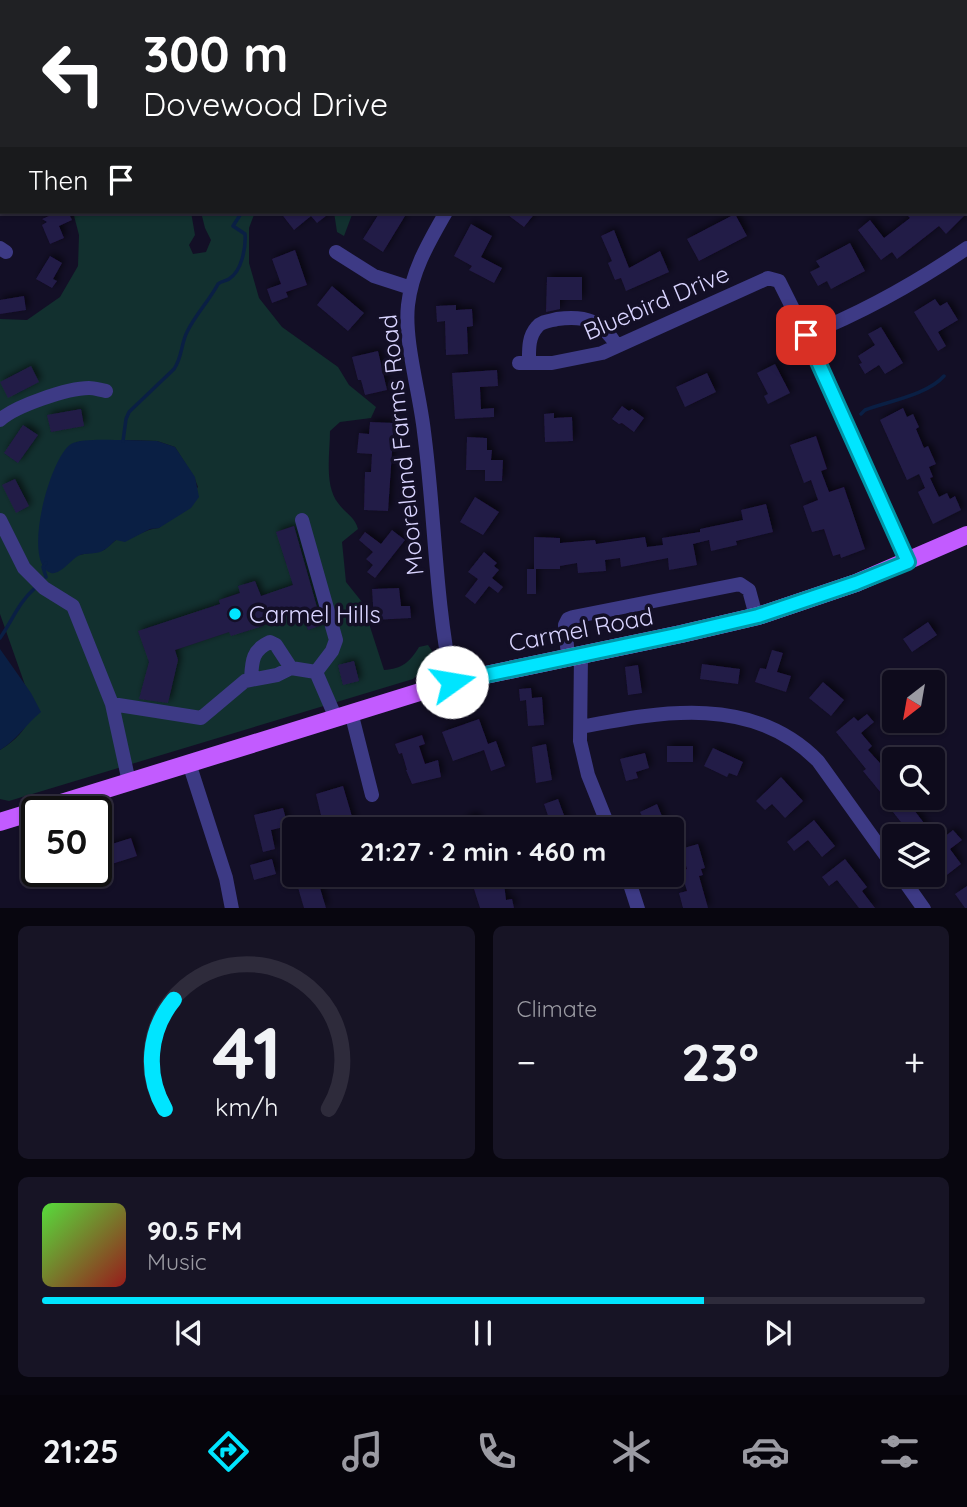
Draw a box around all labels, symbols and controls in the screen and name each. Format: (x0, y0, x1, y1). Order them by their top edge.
text: 300 m (143, 23, 288, 84)
icon: left (28, 28, 119, 119)
text: Dovewood Drive (143, 84, 388, 124)
icon: arrive (102, 161, 140, 199)
text: Then (28, 164, 88, 197)
street label: Bluebird Drive (579, 258, 733, 346)
pin (776, 305, 836, 365)
street label: Mooreland Farms Road (372, 313, 430, 577)
icon: arrive (787, 316, 825, 354)
place label: Carmel Hills (249, 599, 381, 629)
street label: Carmel Road (506, 600, 656, 658)
marker: Carmel Hills (227, 606, 243, 622)
position arrow (415, 645, 489, 719)
north arrow (882, 670, 945, 733)
map controls (882, 670, 945, 887)
button: search (882, 747, 945, 810)
speed limit sign: 50 (21, 796, 112, 887)
button: layers (882, 824, 945, 887)
text: 21:27 · 2 min · 460 m (360, 835, 606, 868)
text: Climate (517, 994, 597, 1023)
text: 41 (212, 1006, 281, 1097)
text: 23° (681, 1029, 759, 1094)
text: − (517, 1038, 536, 1086)
text: + (904, 1038, 925, 1086)
text: km/h (215, 1090, 278, 1121)
text: 90.5 FM (147, 1214, 242, 1247)
text: Music (147, 1247, 207, 1276)
icon: previous (170, 1314, 208, 1352)
icon: pause (464, 1314, 502, 1352)
icon: next (759, 1314, 797, 1352)
icon: directions (204, 1427, 253, 1476)
icon: music (338, 1427, 387, 1476)
icon: phone (472, 1427, 521, 1476)
icon: climate (607, 1427, 656, 1476)
icon: car (741, 1427, 790, 1476)
icon: filters (875, 1427, 924, 1476)
text: 21:25 (43, 1431, 119, 1471)

